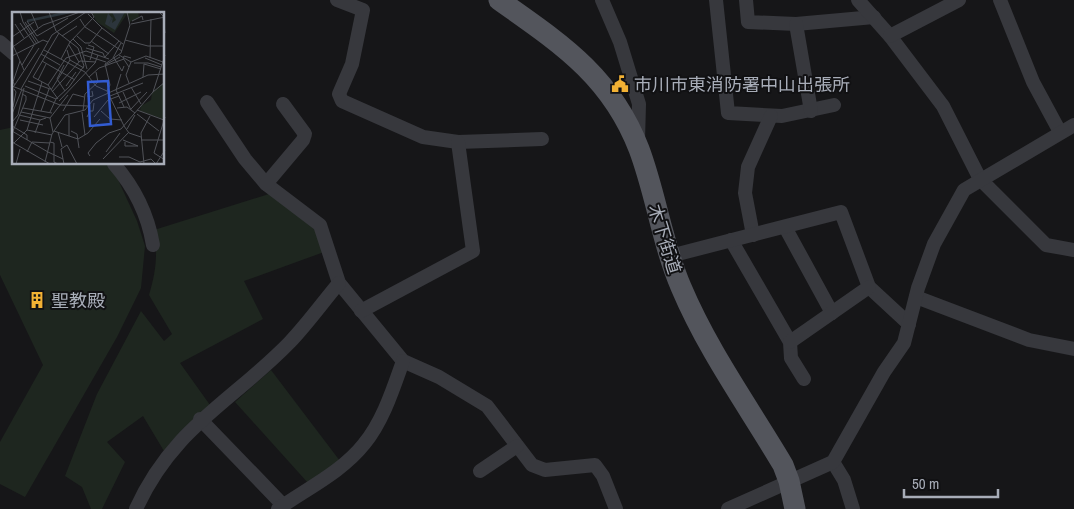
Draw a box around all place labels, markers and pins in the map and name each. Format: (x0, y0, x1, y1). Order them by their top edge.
place label: 市川市東消防署中山出張所 (634, 72, 850, 97)
public building icon: 市川市東消防署中山出張所 (610, 74, 630, 94)
place label: 聖教殿 (51, 288, 105, 313)
building icon: 聖教殿 (27, 290, 47, 310)

